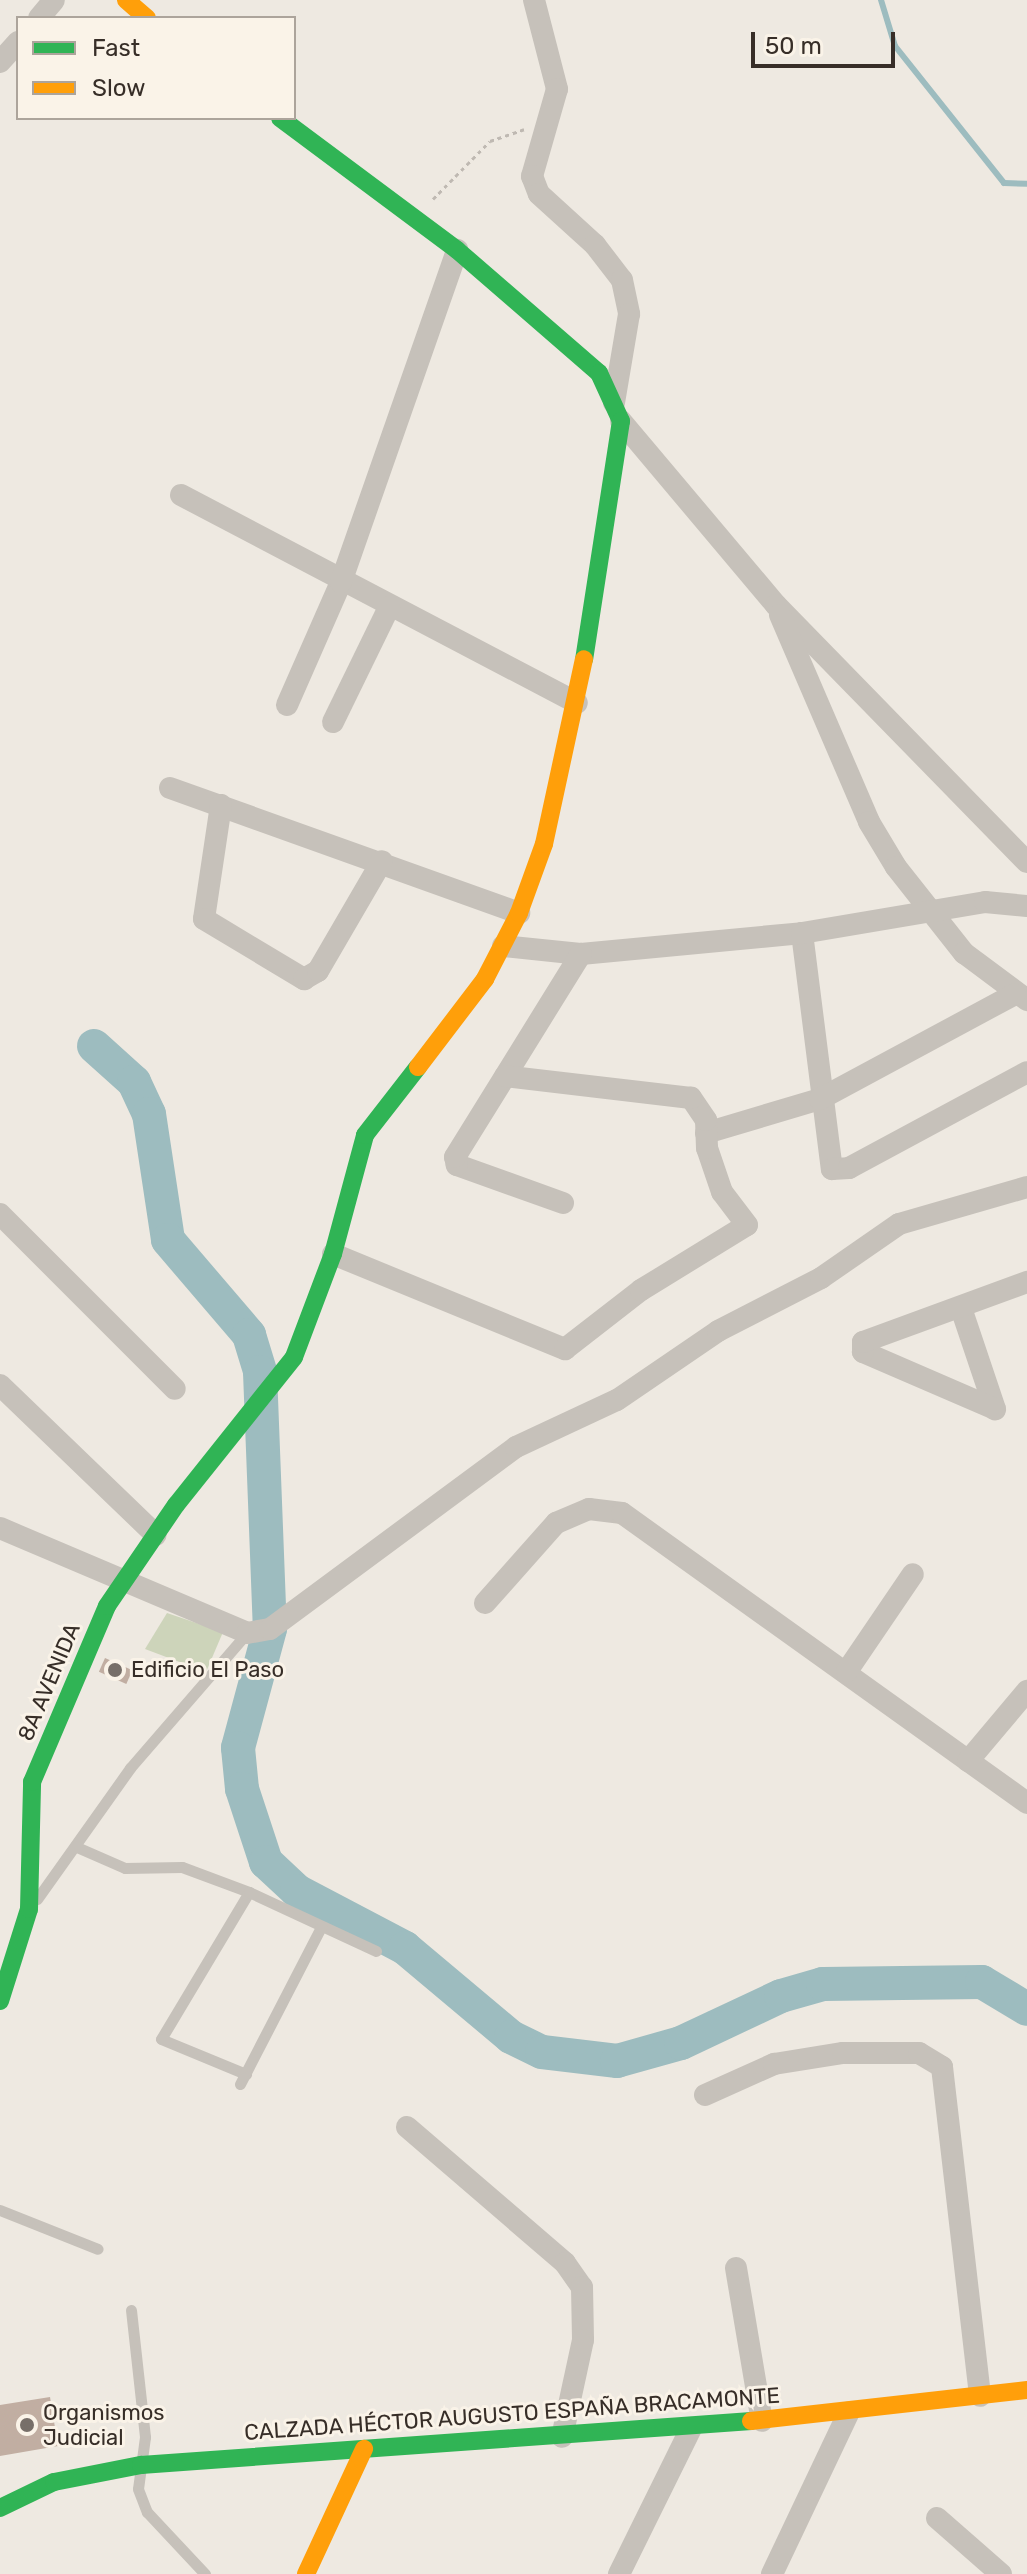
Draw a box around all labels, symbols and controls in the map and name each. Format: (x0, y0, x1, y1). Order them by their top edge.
legend (16, 16, 296, 120)
scale bar (755, 16, 899, 66)
text: 50 m (765, 32, 822, 60)
text: Fast (92, 34, 140, 62)
text: Slow (92, 74, 145, 102)
street label: 8A AVENIDA (12, 1619, 86, 1745)
place label: Edificio El Paso (131, 1657, 284, 1683)
marker: Edificio El Paso (106, 1661, 124, 1679)
street label: CALZADA HÉCTOR AUGUSTO ESPAÑA BRACAMONTE (242, 2382, 782, 2446)
place label: Organismos Judicial (43, 2399, 165, 2450)
marker: Organismos Judicial (18, 2416, 36, 2434)

